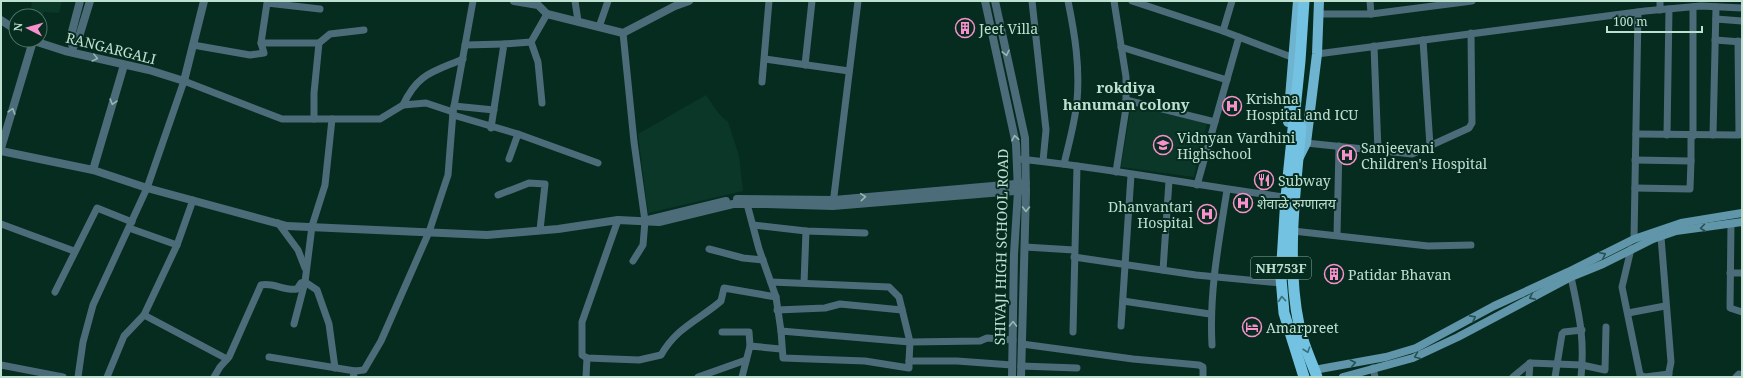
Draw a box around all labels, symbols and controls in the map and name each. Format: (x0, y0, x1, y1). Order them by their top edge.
north arrow (8, 8, 48, 48)
scale bar (1607, 8, 1702, 34)
text: 100 m (1613, 13, 1648, 30)
building icon: Jeet Villa (954, 17, 976, 39)
place label: Jeet Villa (978, 19, 1038, 38)
text: N (10, 21, 26, 32)
street label: RANGARGALI (64, 28, 158, 68)
one-way arrow (1002, 50, 1010, 56)
one-way arrow (92, 53, 98, 61)
district label: rokdiya hanuman colony (1063, 77, 1190, 114)
place label: Krishna Hospital and ICU (1246, 89, 1358, 124)
hospital icon: Krishna Hospital and ICU (1221, 95, 1243, 117)
one-way arrow (109, 98, 118, 105)
one-way arrow (7, 107, 16, 114)
place label: Vidnyan Vardhini Highschool (1177, 128, 1296, 163)
school or university icon: Vidnyan Vardhini Highschool (1152, 134, 1174, 156)
one-way arrow (1011, 135, 1020, 141)
place label: Sanjeevani Children's Hospital (1361, 138, 1488, 173)
hospital icon: Sanjeevani Children's Hospital (1336, 144, 1358, 166)
street label: SHIVAJI HIGH SCHOOL ROAD (990, 149, 1012, 345)
restaurant icon: Subway (1253, 169, 1275, 191)
place label: Subway (1278, 171, 1331, 190)
hospital icon: शेवाळे रुग्णालय (1232, 192, 1254, 214)
one-way arrow (860, 193, 866, 202)
place label: शेवाळे रुग्णालय (1257, 194, 1337, 213)
place label: Dhanvantari Hospital (1108, 197, 1194, 232)
hospital icon: Dhanvantari Hospital (1196, 203, 1218, 225)
one-way arrow (1021, 206, 1030, 212)
one-way arrow (1700, 223, 1706, 232)
one-way arrow (1598, 252, 1606, 260)
road number: NH753F (1251, 257, 1311, 279)
building icon: Patidar Bhavan (1323, 263, 1345, 285)
place label: Patidar Bhavan (1348, 265, 1451, 284)
one-way arrow (1529, 292, 1537, 300)
one-way arrow (1278, 296, 1287, 302)
one-way arrow (1469, 315, 1476, 322)
hotel icon: Amarpreet (1241, 316, 1263, 338)
place label: Amarpreet (1266, 318, 1339, 337)
one-way arrow (1009, 321, 1017, 327)
one-way arrow (1302, 346, 1311, 353)
one-way arrow (1413, 352, 1420, 360)
one-way arrow (1349, 359, 1356, 368)

